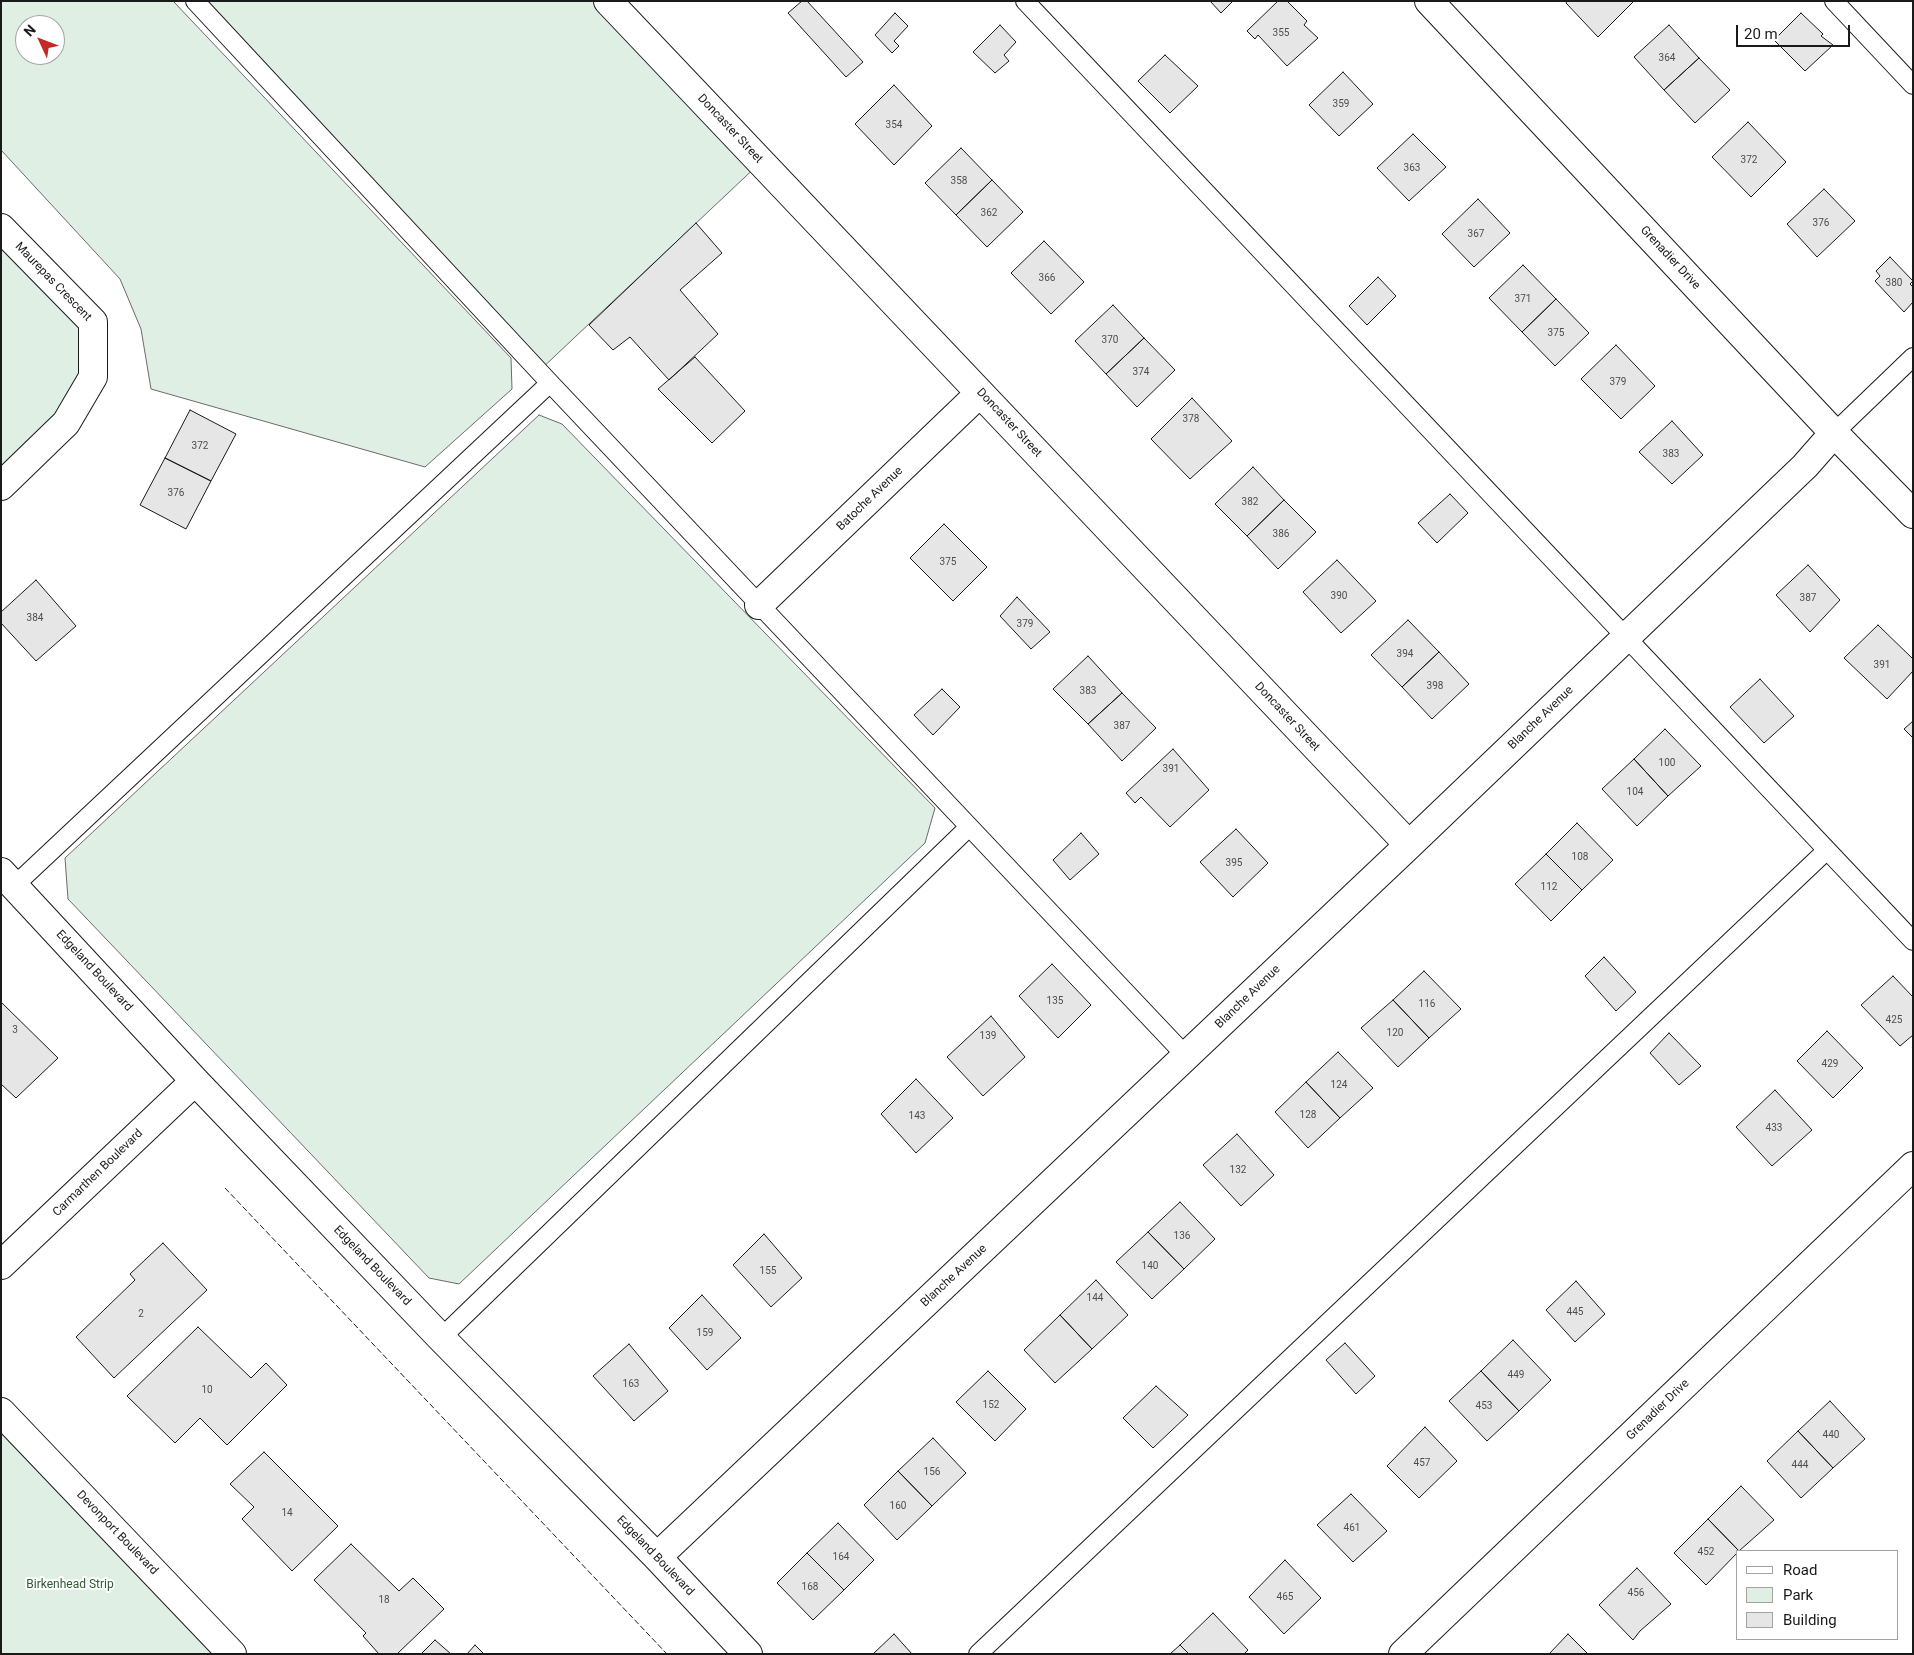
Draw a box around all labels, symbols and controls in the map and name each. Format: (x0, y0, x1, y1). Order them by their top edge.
north arrow (15, 15, 65, 65)
scale bar (1739, 15, 1853, 47)
text: N (21, 21, 39, 40)
text: 20 m (1744, 25, 1778, 43)
house number: 355 (1273, 27, 1289, 39)
house number: 364 (1659, 52, 1675, 64)
street label: Doncaster Street (694, 91, 766, 167)
house number: 359 (1333, 98, 1349, 110)
house number: 354 (886, 119, 902, 131)
house number: 372 (1741, 154, 1757, 166)
house number: 363 (1404, 162, 1420, 174)
house number: 358 (951, 175, 967, 187)
house number: 362 (981, 207, 997, 219)
house number: 376 (1813, 217, 1829, 229)
street label: Grenadier Drive (1637, 223, 1703, 293)
house number: 367 (1468, 228, 1484, 240)
street label: Maurepas Crescent (12, 240, 94, 324)
house number: 366 (1039, 272, 1055, 284)
house number: 380 (1886, 277, 1902, 289)
house number: 371 (1515, 293, 1531, 305)
house number: 375 (1548, 327, 1564, 339)
house number: 370 (1102, 334, 1118, 346)
house number: 374 (1133, 366, 1149, 378)
house number: 379 (1610, 376, 1626, 388)
street label: Doncaster Street (973, 385, 1045, 461)
house number: 378 (1183, 413, 1199, 425)
house number: 372 (192, 440, 208, 452)
house number: 383 (1663, 448, 1679, 460)
street label: Batoche Avenue (834, 464, 906, 534)
house number: 376 (168, 487, 184, 499)
house number: 382 (1242, 496, 1258, 508)
house number: 386 (1273, 528, 1289, 540)
house number: 375 (940, 556, 956, 568)
house number: 390 (1331, 590, 1347, 602)
house number: 387 (1800, 592, 1816, 604)
house number: 384 (27, 612, 43, 624)
house number: 379 (1017, 618, 1033, 630)
house number: 394 (1397, 648, 1413, 660)
house number: 391 (1874, 659, 1890, 671)
street label: Doncaster Street (1251, 679, 1323, 755)
house number: 398 (1427, 680, 1443, 692)
street label: Blanche Avenue (1505, 683, 1577, 753)
house number: 383 (1080, 685, 1096, 697)
house number: 387 (1114, 720, 1130, 732)
house number: 100 (1659, 757, 1675, 769)
house number: 391 (1163, 763, 1179, 775)
house number: 104 (1627, 786, 1643, 798)
house number: 108 (1572, 851, 1588, 863)
house number: 395 (1226, 857, 1242, 869)
house number: 112 (1541, 881, 1557, 893)
street label: Edgeland Boulevard (53, 928, 135, 1014)
street label: Blanche Avenue (1212, 962, 1284, 1032)
house number: 135 (1047, 995, 1063, 1007)
house number: 116 (1419, 998, 1435, 1010)
house number: 425 (1886, 1014, 1902, 1026)
house number: 3 (12, 1024, 18, 1036)
house number: 120 (1387, 1027, 1403, 1039)
house number: 139 (980, 1030, 996, 1042)
house number: 429 (1822, 1058, 1838, 1070)
house number: 124 (1331, 1079, 1347, 1091)
house number: 128 (1300, 1109, 1316, 1121)
house number: 143 (909, 1110, 925, 1122)
house number: 433 (1766, 1122, 1782, 1134)
street label: Carmarthen Boulevard (50, 1126, 146, 1220)
house number: 132 (1230, 1164, 1246, 1176)
street label: Edgeland Boulevard (330, 1223, 414, 1309)
house number: 136 (1174, 1230, 1190, 1242)
street label: Blanche Avenue (918, 1242, 990, 1310)
house number: 140 (1142, 1260, 1158, 1272)
house number: 155 (760, 1265, 776, 1277)
house number: 144 (1087, 1292, 1103, 1304)
house number: 445 (1567, 1306, 1583, 1318)
house number: 2 (138, 1308, 144, 1320)
house number: 159 (697, 1327, 713, 1339)
house number: 449 (1508, 1369, 1524, 1381)
street label: Grenadier Drive (1624, 1376, 1692, 1444)
house number: 163 (623, 1378, 639, 1390)
house number: 10 (201, 1384, 213, 1396)
house number: 152 (983, 1399, 999, 1411)
house number: 453 (1476, 1400, 1492, 1412)
house number: 440 (1823, 1429, 1839, 1441)
house number: 457 (1414, 1457, 1430, 1469)
house number: 444 (1792, 1459, 1808, 1471)
house number: 156 (924, 1466, 940, 1478)
street label: Devonport Boulevard (73, 1488, 161, 1578)
house number: 160 (890, 1500, 906, 1512)
house number: 14 (281, 1507, 293, 1519)
street label: Edgeland Boulevard (613, 1513, 697, 1599)
house number: 461 (1344, 1522, 1360, 1534)
house number: 452 (1698, 1546, 1714, 1558)
legend (1736, 1550, 1899, 1640)
house number: 164 (833, 1551, 849, 1563)
text: Road (1783, 1561, 1817, 1579)
park label: Birkenhead Strip (26, 1578, 114, 1592)
house number: 168 (802, 1581, 818, 1593)
text: Park (1783, 1586, 1813, 1604)
house number: 456 (1628, 1587, 1644, 1599)
house number: 465 (1277, 1591, 1293, 1603)
house number: 18 (378, 1594, 390, 1606)
text: Building (1783, 1611, 1837, 1629)

